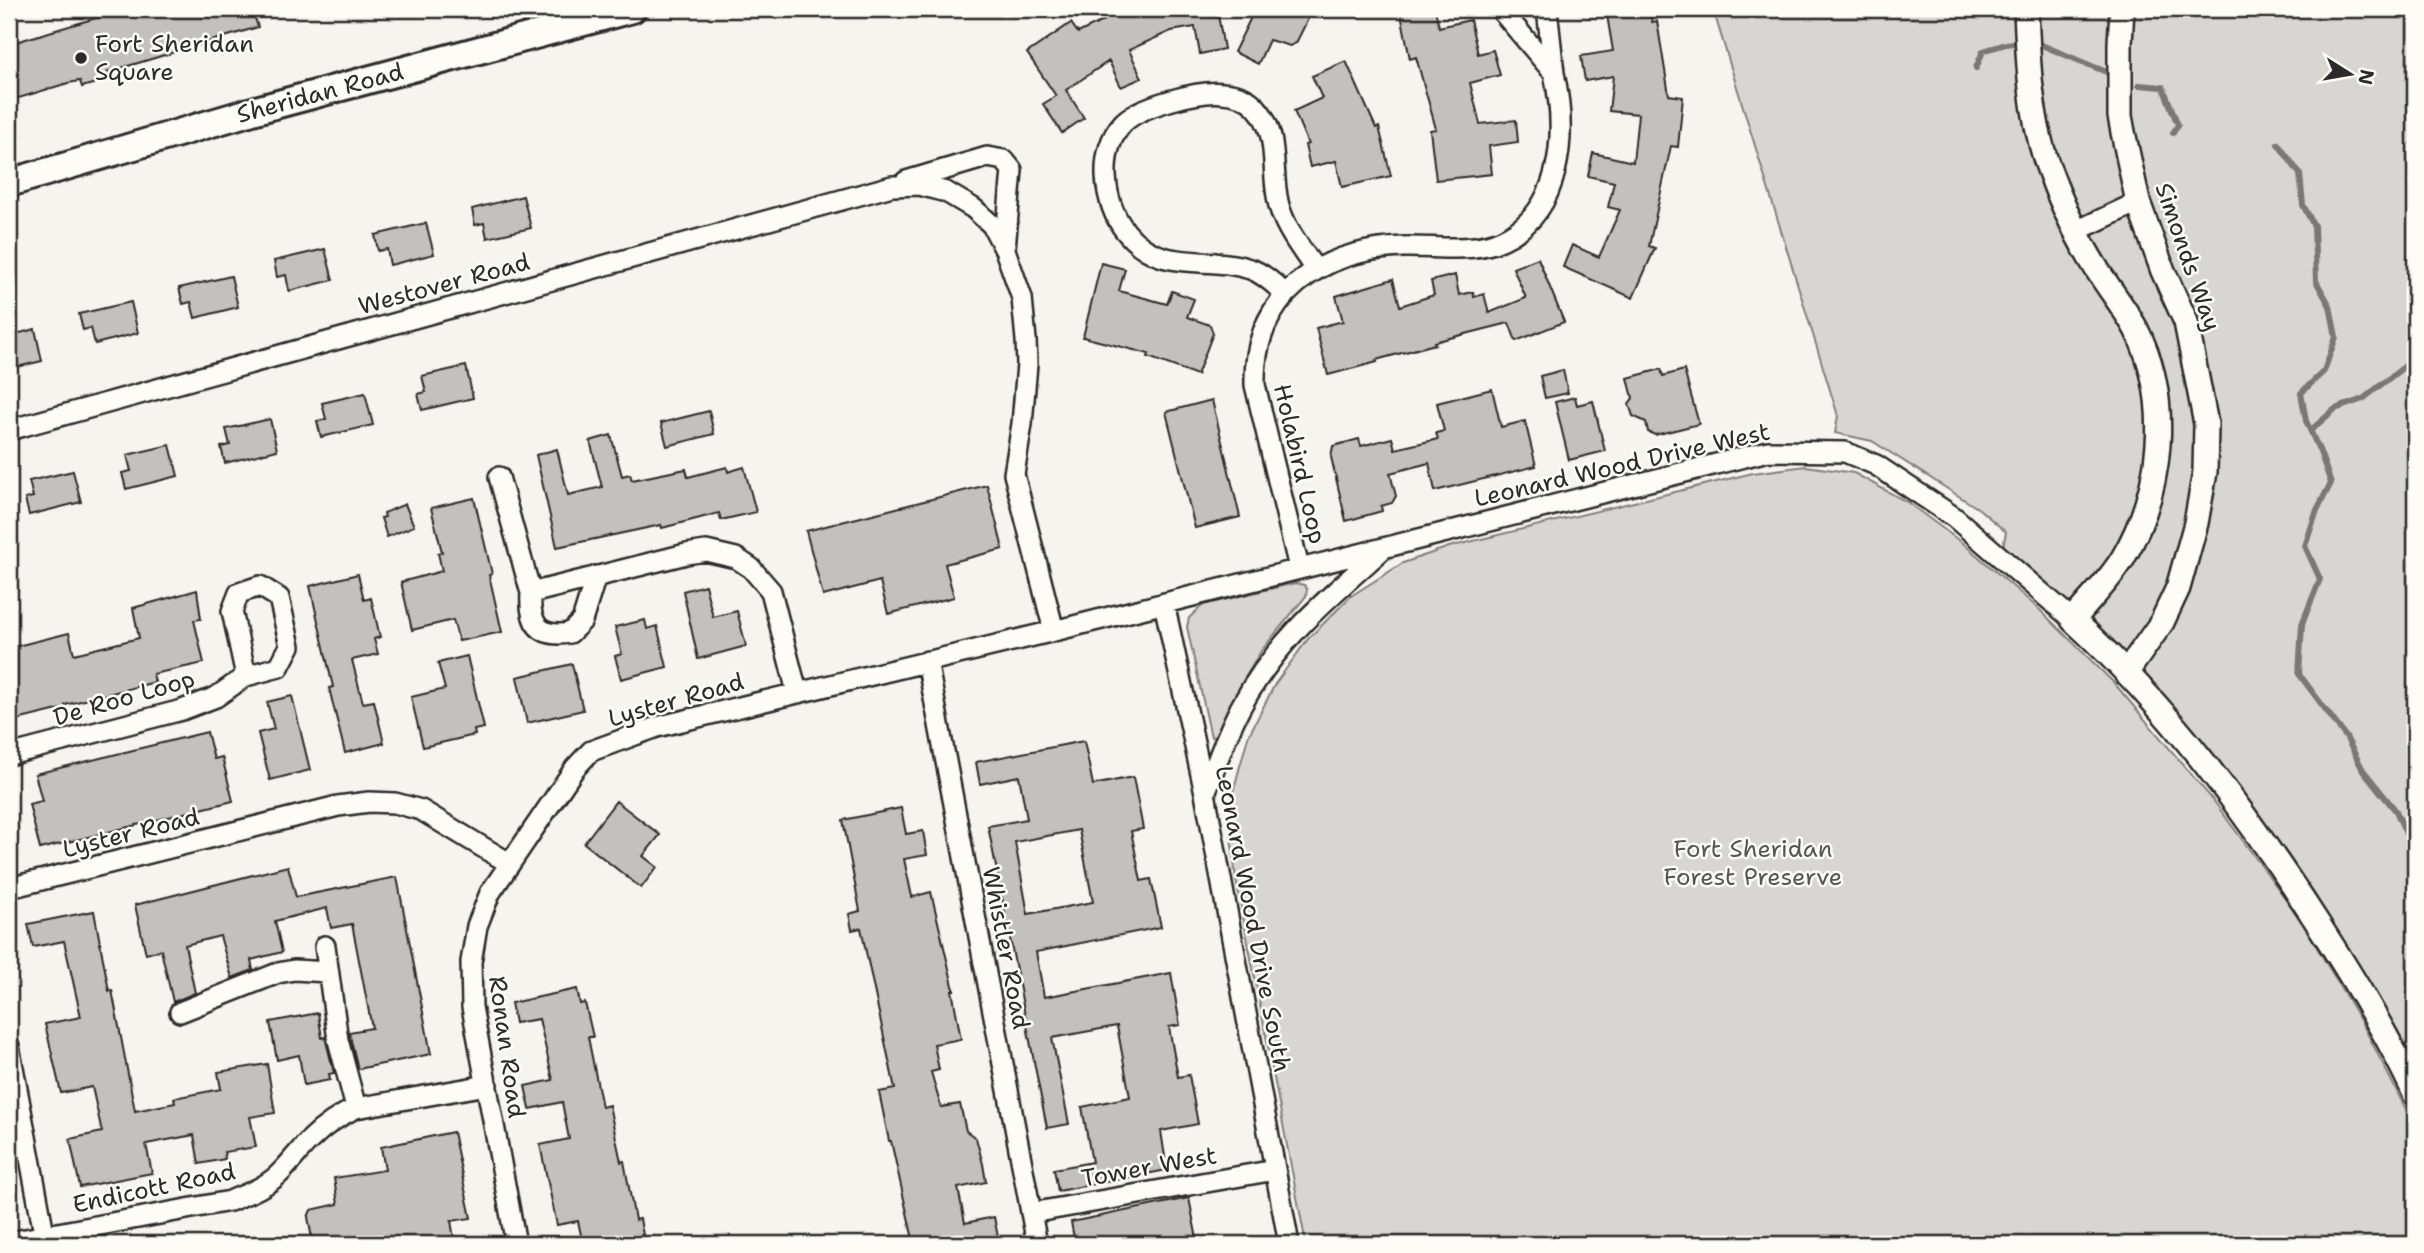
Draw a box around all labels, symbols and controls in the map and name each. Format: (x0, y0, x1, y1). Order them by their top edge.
place label: Fort Sheridan Square (95, 28, 254, 88)
north arrow (2316, 38, 2386, 108)
marker: Fort Sheridan Square (73, 50, 89, 66)
street label: Sheridan Road (233, 55, 407, 131)
text: N (2352, 67, 2380, 87)
street label: Simonds Way (2148, 178, 2228, 336)
street label: Westover Road (355, 246, 533, 322)
street label: Holabird Loop (1266, 381, 1334, 547)
street label: Leonard Wood Drive West (1471, 415, 1773, 515)
street label: De Roo Loop (50, 663, 198, 733)
street label: Lyster Road (604, 665, 748, 735)
street label: Leonard Wood Drive South (1208, 763, 1298, 1075)
street label: Lyster Road (59, 801, 203, 865)
park label: Fort Sheridan Forest Preserve (1664, 833, 1842, 893)
street label: Whistler Road (975, 864, 1037, 1032)
street label: Ronan Road (481, 974, 533, 1120)
street label: Tower West (1079, 1139, 1219, 1195)
street label: Endicott Road (70, 1155, 238, 1221)

